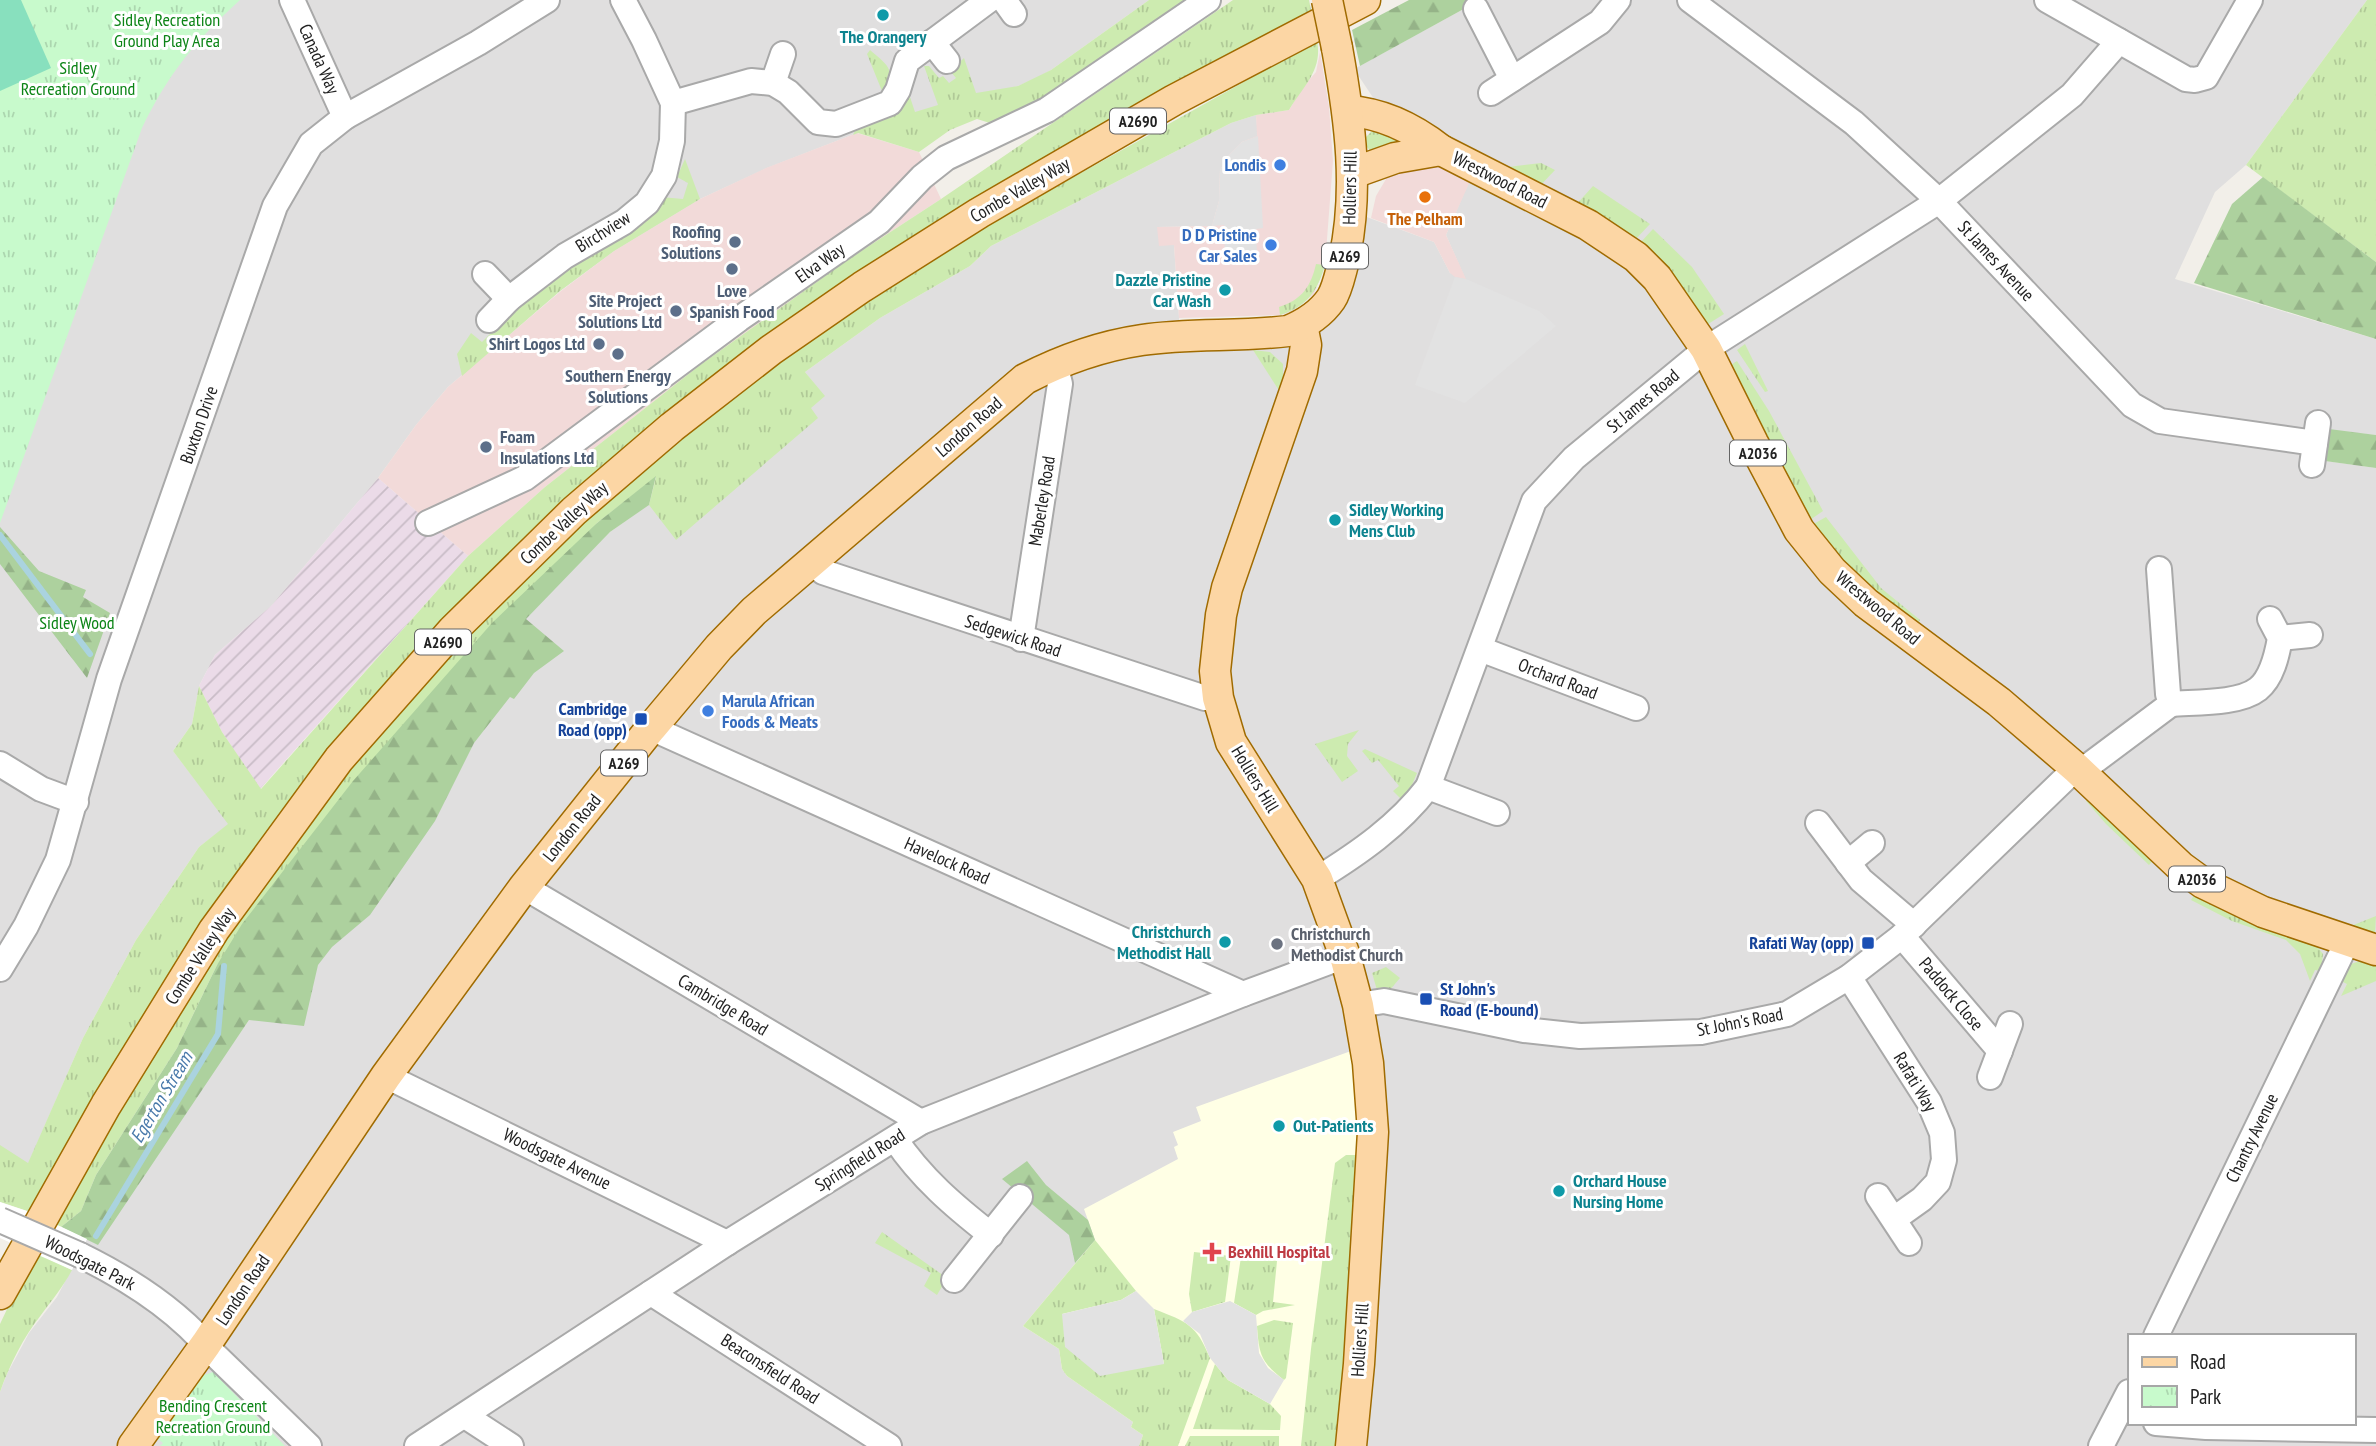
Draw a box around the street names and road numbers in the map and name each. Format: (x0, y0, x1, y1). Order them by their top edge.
street label: Canada Way (294, 20, 345, 98)
road number: A2690 (1110, 108, 1166, 134)
street label: Wrestwood Road (1449, 146, 1551, 213)
street label: Holliers Hill (1337, 150, 1362, 225)
street label: Combe Valley Way (966, 152, 1074, 227)
street label: Birchview (571, 206, 635, 257)
street label: St James Avenue (1953, 215, 2040, 306)
street label: Elva Way (791, 237, 849, 288)
road number: A269 (1322, 244, 1368, 268)
street label: St James Road (1602, 364, 1684, 438)
street label: Buxton Drive (175, 383, 223, 467)
street label: London Road (931, 392, 1007, 462)
road number: A2036 (1730, 440, 1786, 466)
street label: Maberley Road (1023, 454, 1060, 548)
street label: Combe Valley Way (515, 476, 612, 569)
street label: Wrestwood Road (1831, 566, 1925, 650)
street label: Sedgewick Road (962, 609, 1064, 662)
road number: A2690 (415, 629, 471, 654)
street label: Orchard Road (1515, 653, 1601, 704)
street label: Holliers Hill (1227, 741, 1285, 817)
road number: A269 (601, 750, 647, 776)
street label: London Road (537, 789, 606, 866)
street label: Havelock Road (901, 832, 993, 890)
road number: A2036 (2169, 866, 2225, 892)
street label: Combe Valley Way (160, 903, 240, 1009)
street label: Paddock Close (1914, 952, 1989, 1035)
street label: Cambridge Road (674, 969, 773, 1040)
street label: St John's Road (1695, 1002, 1785, 1041)
street label: Rafati Way (1889, 1048, 1942, 1116)
street label: Chantry Avenue (2220, 1089, 2283, 1186)
street label: Woodsgate Avenue (500, 1123, 615, 1195)
street label: Springfield Road (810, 1123, 909, 1196)
street label: Woodsgate Park (41, 1230, 139, 1295)
street label: London Road (211, 1250, 275, 1329)
street label: Holliers Hill (1345, 1301, 1374, 1378)
street label: Beaconsfield Road (717, 1328, 824, 1409)

